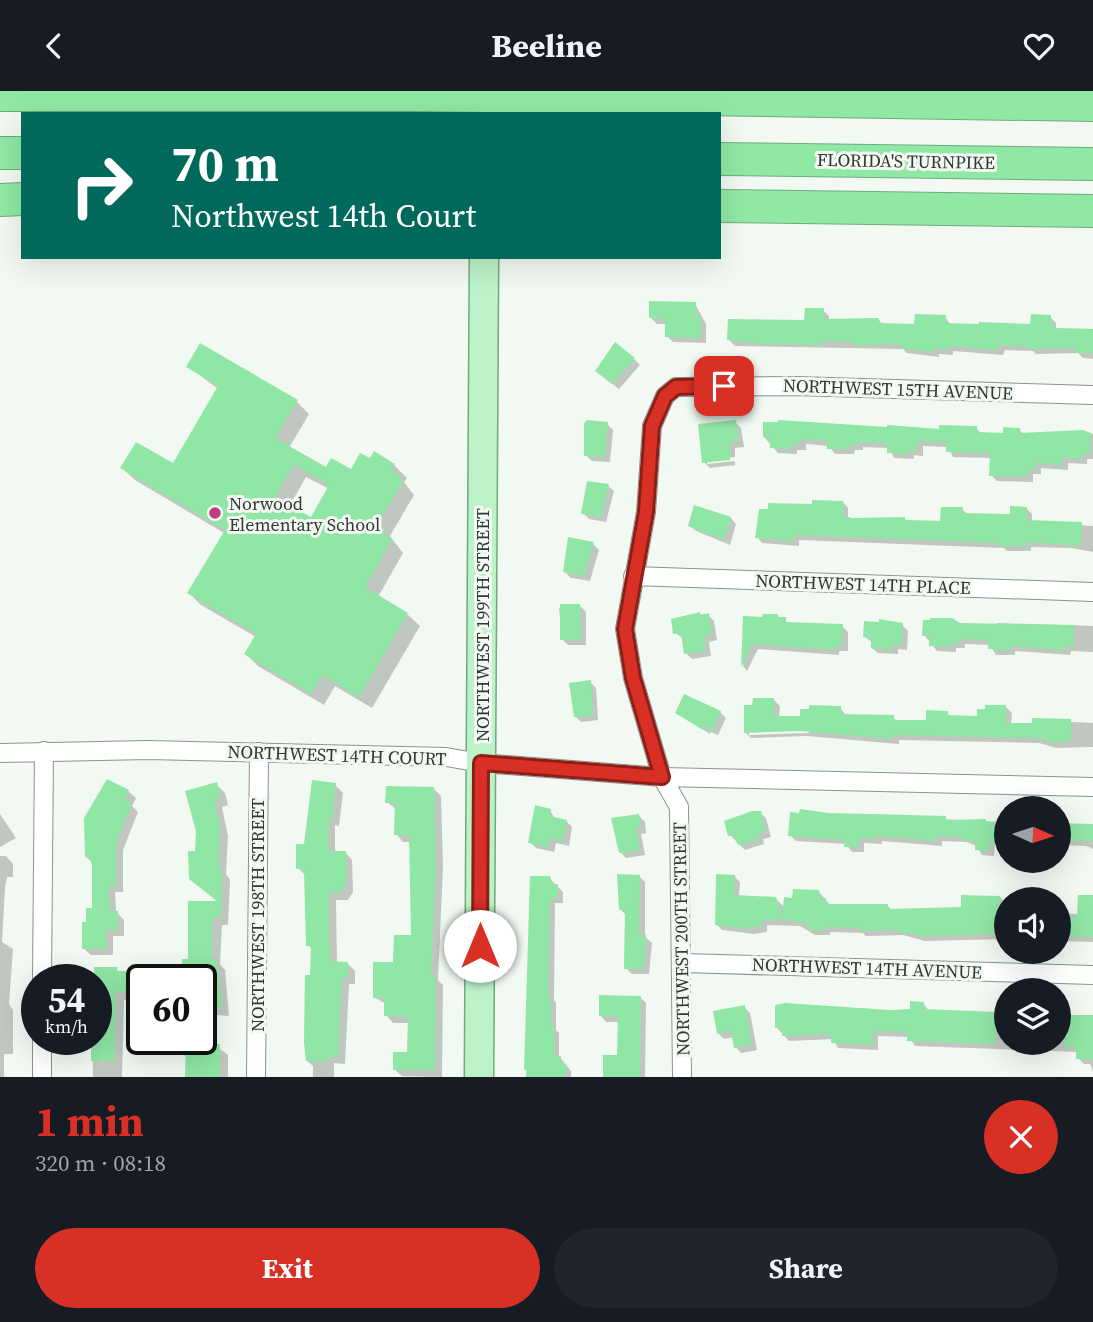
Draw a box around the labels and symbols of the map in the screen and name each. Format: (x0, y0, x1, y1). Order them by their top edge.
street label: FLORIDA'S TURNPIKE (817, 147, 995, 175)
pin (694, 356, 754, 416)
street label: NORTHWEST 15TH AVENUE (783, 372, 1013, 406)
place label: Norwood Elementary School (229, 491, 380, 537)
marker: Norwood Elementary School (207, 505, 223, 521)
street label: NORTHWEST 199TH STREET (470, 508, 495, 742)
street label: NORTHWEST 14TH PLACE (755, 568, 971, 600)
street label: NORTHWEST 14TH COURT (227, 739, 447, 771)
north arrow (994, 796, 1071, 873)
street label: NORTHWEST 198TH STREET (245, 798, 270, 1032)
street label: NORTHWEST 200TH STREET (666, 822, 696, 1056)
position arrow (443, 909, 517, 983)
street label: NORTHWEST 14TH AVENUE (752, 951, 982, 985)
speed limit sign: 60 (126, 964, 217, 1055)

